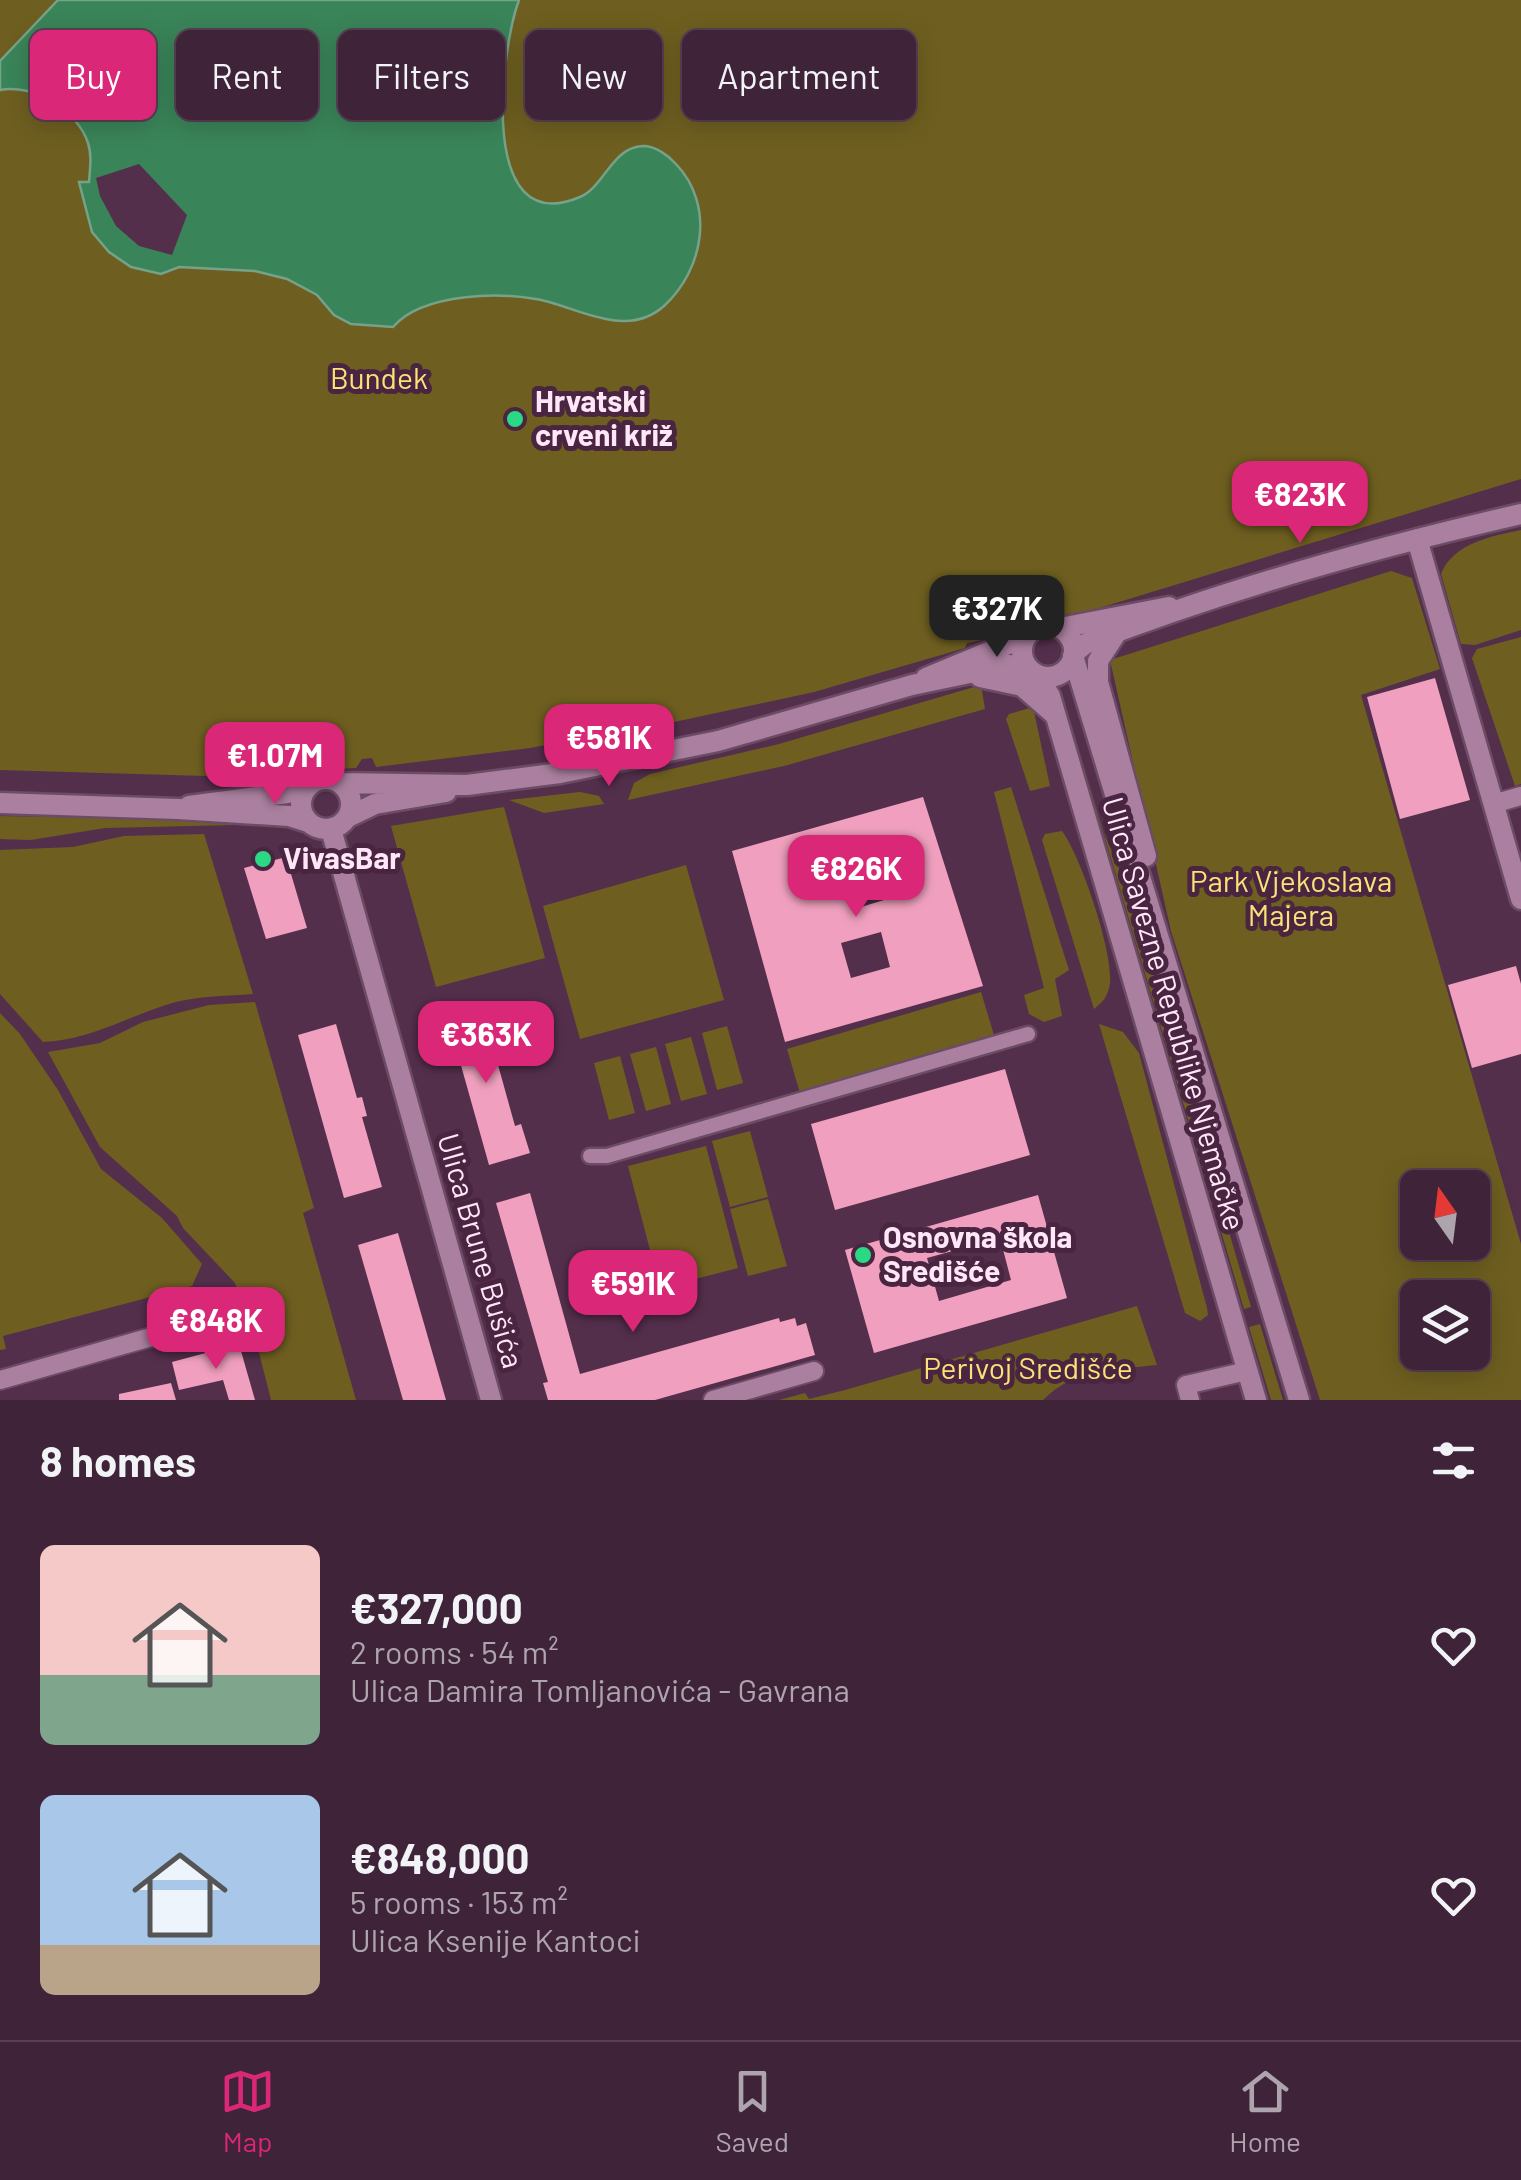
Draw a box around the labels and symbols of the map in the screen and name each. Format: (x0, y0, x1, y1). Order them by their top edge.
park label: Bundek (330, 359, 428, 395)
place label: Hrvatski crveni križ (535, 382, 673, 452)
marker: Hrvatski crveni križ (504, 408, 526, 430)
pin: €823K (1230, 461, 1370, 546)
pin: €327K (927, 575, 1067, 660)
pin: €581K (539, 704, 679, 789)
pin: €1.07M (194, 722, 356, 807)
street label: Ulica Savezne Republike Njemačke (1096, 793, 1254, 1234)
pin: €826K (786, 835, 926, 920)
place label: VivasBar (283, 839, 401, 875)
marker: VivasBar (252, 848, 274, 870)
park label: Park Vjekoslava Majera (1190, 862, 1392, 932)
pin: €363K (416, 1001, 556, 1086)
street label: Ulica Brune Bušića (431, 1129, 533, 1372)
north arrow (1400, 1170, 1490, 1260)
place label: Osnovna škola Središće (883, 1218, 1072, 1288)
marker: Osnovna škola Središće (852, 1244, 874, 1266)
pin: €591K (563, 1250, 703, 1335)
pin: €848K (146, 1287, 286, 1372)
park label: Perivoj Središće (923, 1349, 1133, 1385)

